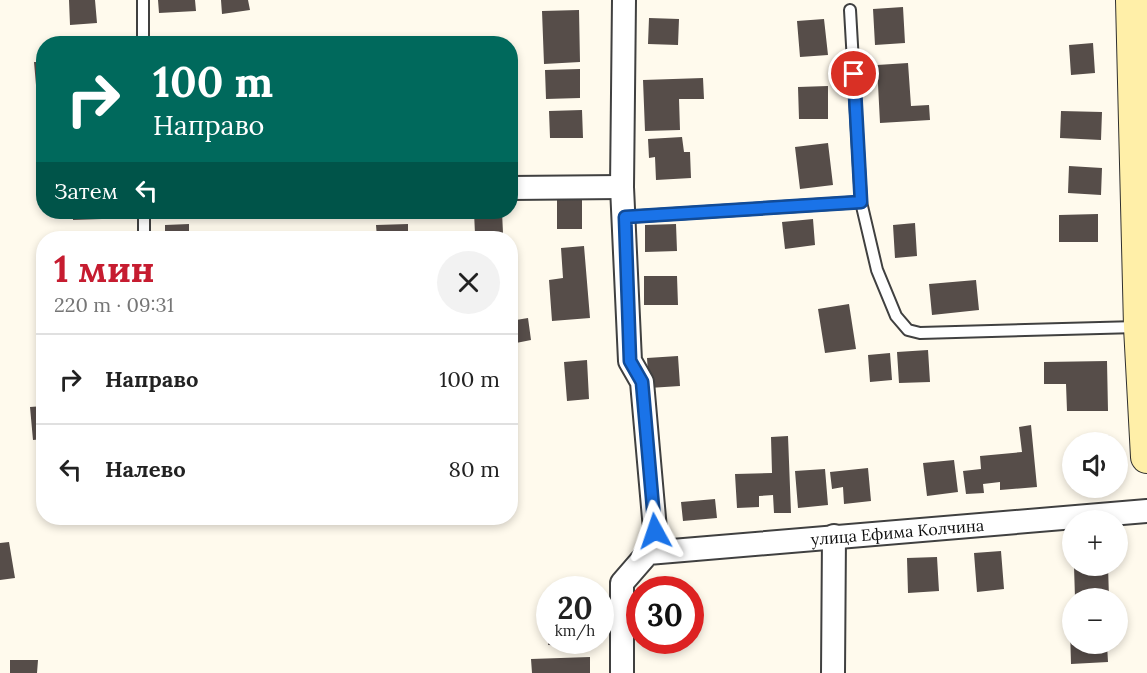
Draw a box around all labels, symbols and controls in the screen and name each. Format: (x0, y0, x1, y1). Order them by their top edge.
pin (828, 48, 879, 99)
text: 100 m (153, 55, 273, 109)
icon: arrive (837, 57, 870, 90)
icon: right (54, 60, 132, 138)
text: Направо (153, 108, 264, 142)
icon: left (130, 174, 163, 207)
text: Затем (54, 177, 118, 205)
text: 1 мин (54, 246, 155, 292)
button: close (437, 251, 500, 314)
text: 220 m · 09:31 (54, 292, 174, 317)
icon: right (54, 363, 87, 396)
text: Направо (105, 365, 199, 393)
text: 100 m (439, 365, 500, 393)
map controls (1062, 432, 1128, 654)
button: sound (1062, 432, 1128, 498)
icon: left (54, 453, 87, 486)
text: Налево (105, 455, 186, 483)
text: 80 m (449, 455, 500, 483)
position arrow (623, 499, 687, 563)
button: + (1062, 510, 1128, 576)
street label: улица Ефима Колчина (810, 515, 985, 549)
speed limit sign: 30 (626, 576, 704, 654)
button: − (1062, 588, 1128, 654)
text: 20 (557, 589, 593, 627)
text: km/h (555, 621, 595, 640)

